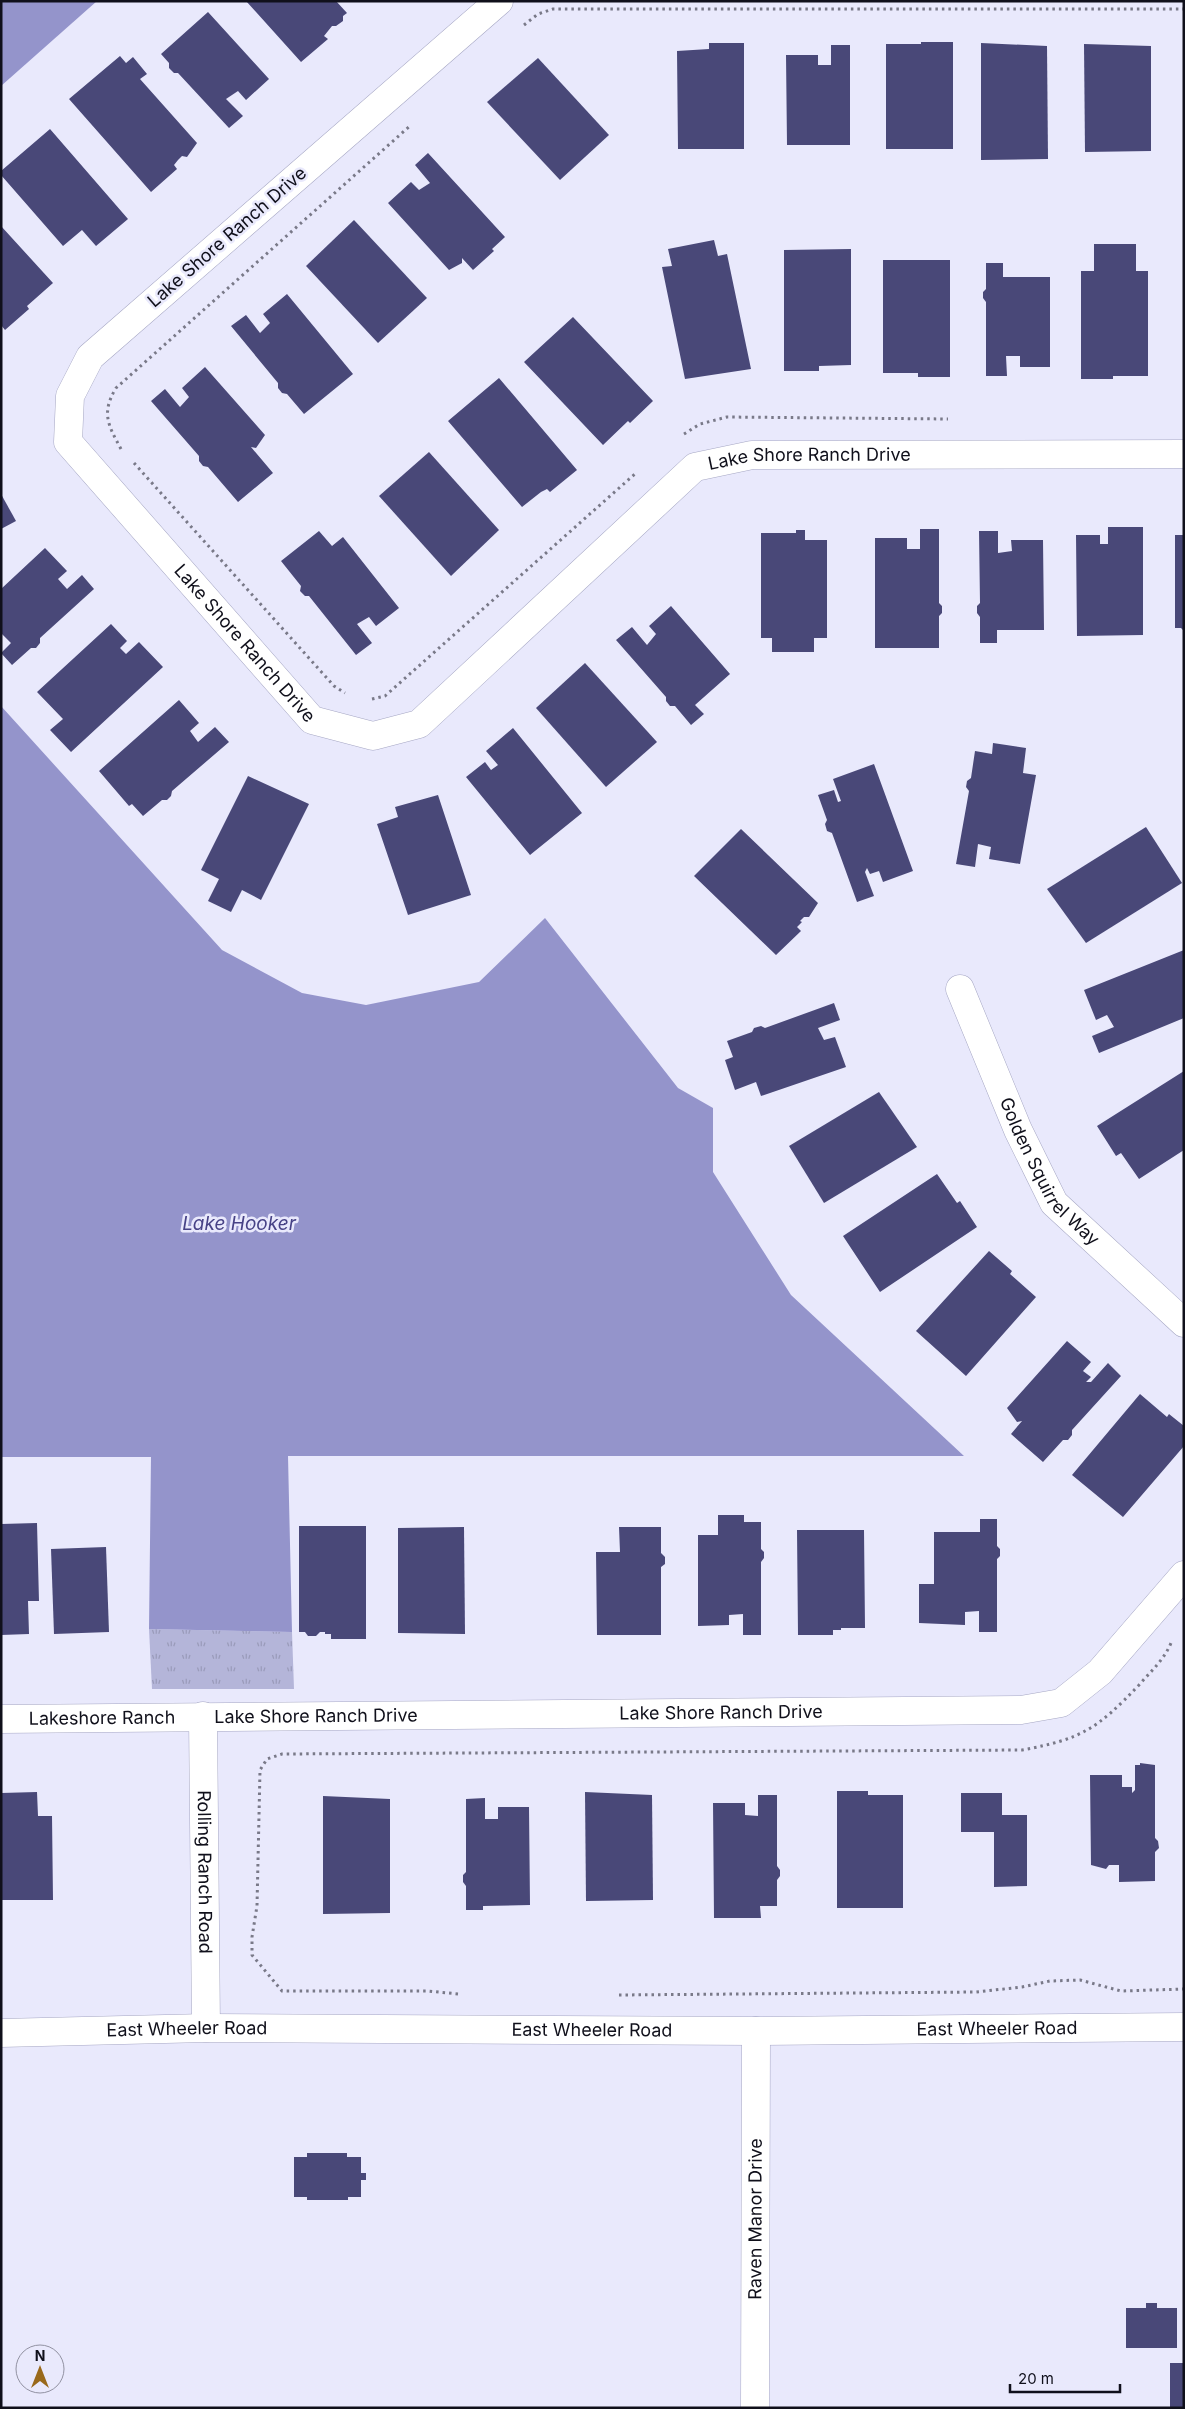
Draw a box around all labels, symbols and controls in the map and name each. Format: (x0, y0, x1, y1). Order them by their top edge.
street label: Lake Shore Ranch Drive (143, 162, 310, 311)
street label: Lake Shore Ranch Drive (706, 444, 911, 474)
street label: Lake Shore Ranch Drive (170, 560, 320, 726)
street label: Golden Squirrel Way (996, 1094, 1104, 1250)
water label: Lake Hooker (182, 1212, 297, 1235)
street label: Lake Shore Ranch Drive (619, 1701, 823, 1724)
street label: Lake Shore Ranch Drive (214, 1704, 418, 1727)
street label: Lakeshore Ranch (29, 1706, 175, 1729)
street label: Rolling Ranch Road (194, 1790, 216, 1954)
street label: East Wheeler Road (106, 2017, 267, 2040)
street label: East Wheeler Road (916, 2017, 1077, 2040)
street label: East Wheeler Road (511, 2019, 672, 2041)
street label: Raven Manor Drive (744, 2138, 766, 2300)
north arrow (15, 2344, 65, 2394)
text: N (35, 2347, 45, 2364)
scale bar (1010, 2362, 1120, 2394)
text: 20 m (1018, 2369, 1054, 2388)

